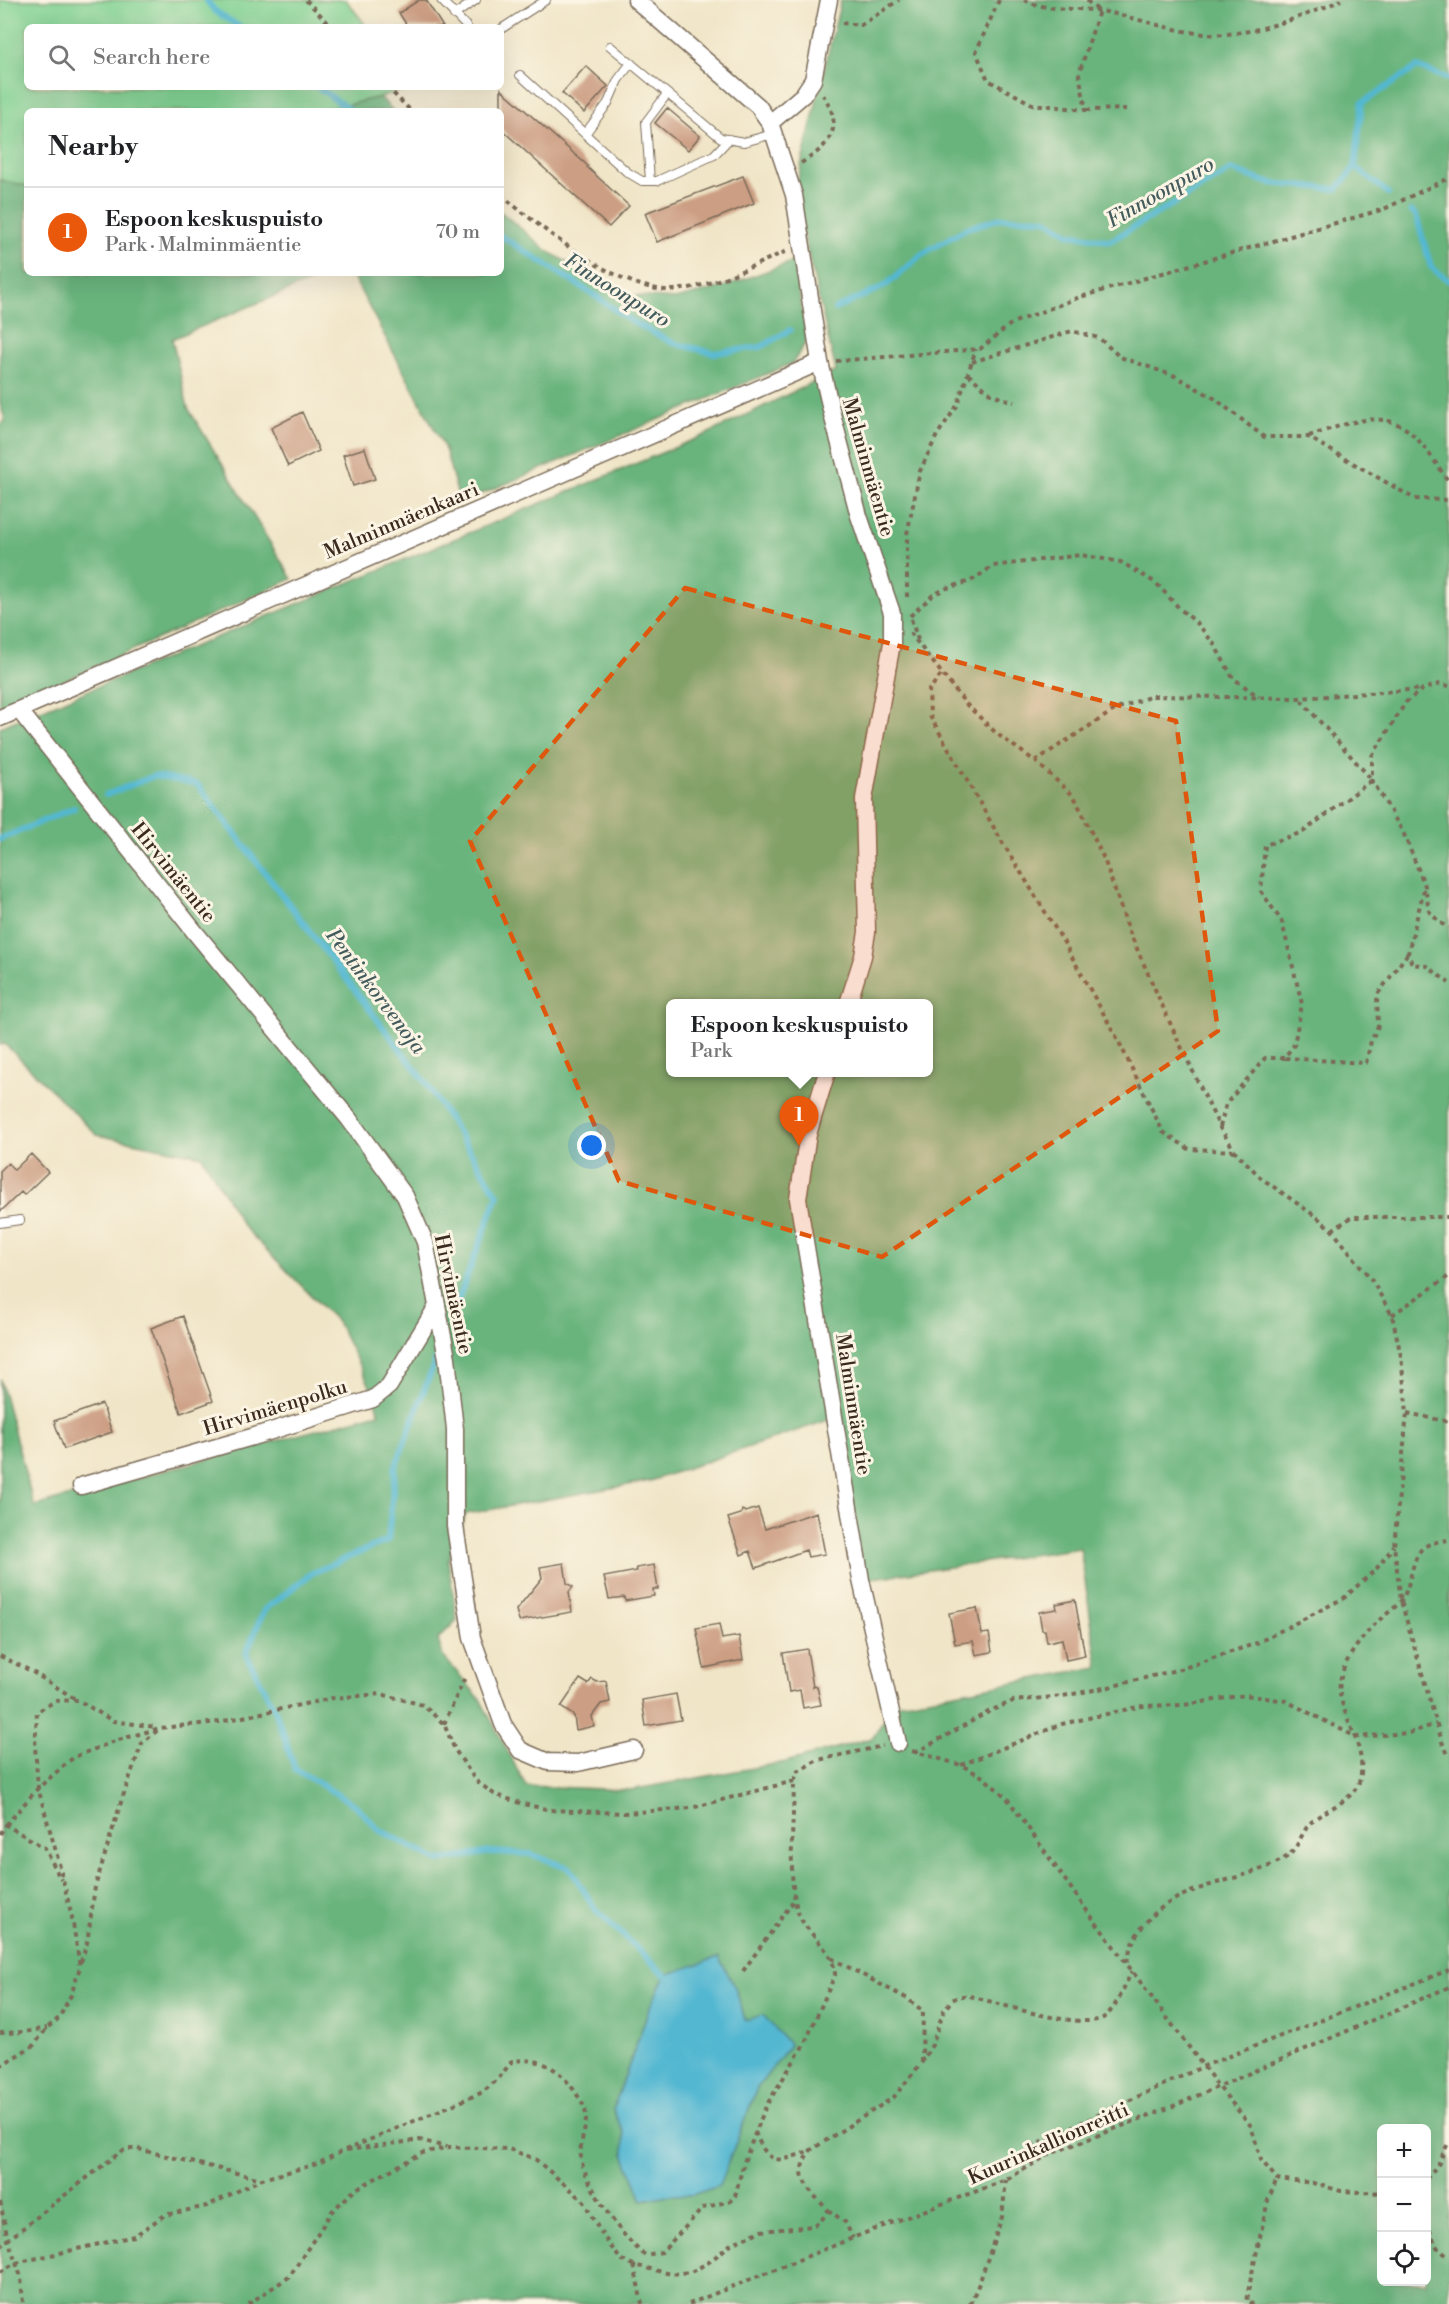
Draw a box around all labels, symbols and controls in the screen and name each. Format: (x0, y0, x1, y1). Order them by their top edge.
search box (24, 24, 504, 90)
icon: search (45, 41, 78, 74)
text: Search here (93, 44, 210, 71)
text: Nearby (48, 131, 138, 163)
water label: Finnoonpuro (1102, 152, 1219, 234)
text: Espoon keskuspuisto (105, 206, 323, 233)
text: 1 (63, 220, 72, 245)
text: 70 m (436, 220, 480, 245)
text: Park · Malminmäentie (105, 233, 301, 258)
water label: Finnoonpuro (559, 248, 674, 334)
street label: Malminmäentie (836, 395, 899, 540)
street label: Malminmäenkaari (320, 477, 483, 565)
street label: Hirvimäentie (125, 818, 221, 928)
water label: Pentinkorvenoja (319, 923, 431, 1060)
popup (666, 999, 933, 1077)
text: Espoon keskuspuisto (690, 1012, 909, 1039)
text: Park (690, 1039, 732, 1064)
pin: 1 (780, 1096, 818, 1146)
your location (577, 1131, 606, 1160)
street label: Hirvimäentie (428, 1232, 477, 1357)
street label: Malminmäentie (829, 1332, 876, 1477)
street label: Hirvimäenpolku (200, 1374, 351, 1442)
street label: Kuurinkallionreitti (964, 2097, 1133, 2191)
map controls (1377, 2124, 1431, 2286)
button: + (1377, 2124, 1431, 2178)
button: − (1377, 2178, 1431, 2232)
button: locate (1377, 2232, 1431, 2286)

